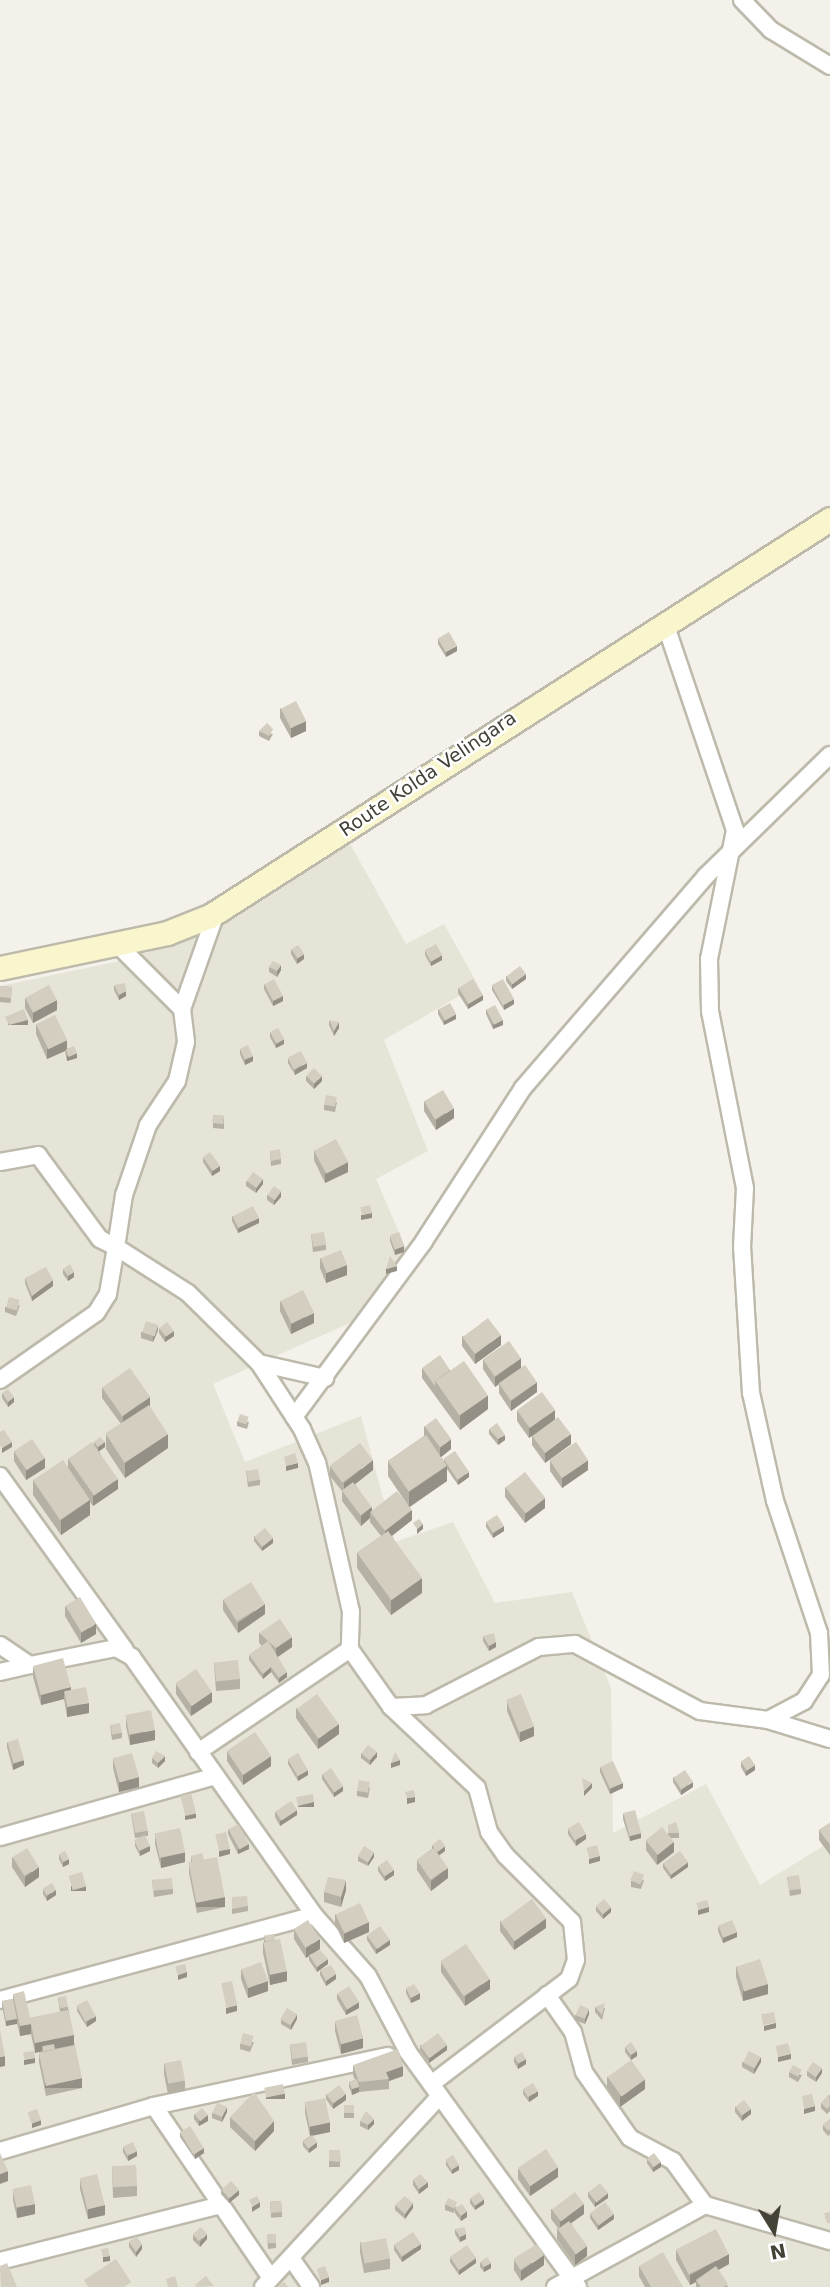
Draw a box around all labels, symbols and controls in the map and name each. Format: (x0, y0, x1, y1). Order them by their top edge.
street label: Route Kolda Velingara (335, 706, 521, 842)
north arrow (739, 2196, 809, 2266)
text: N (768, 2239, 788, 2264)

